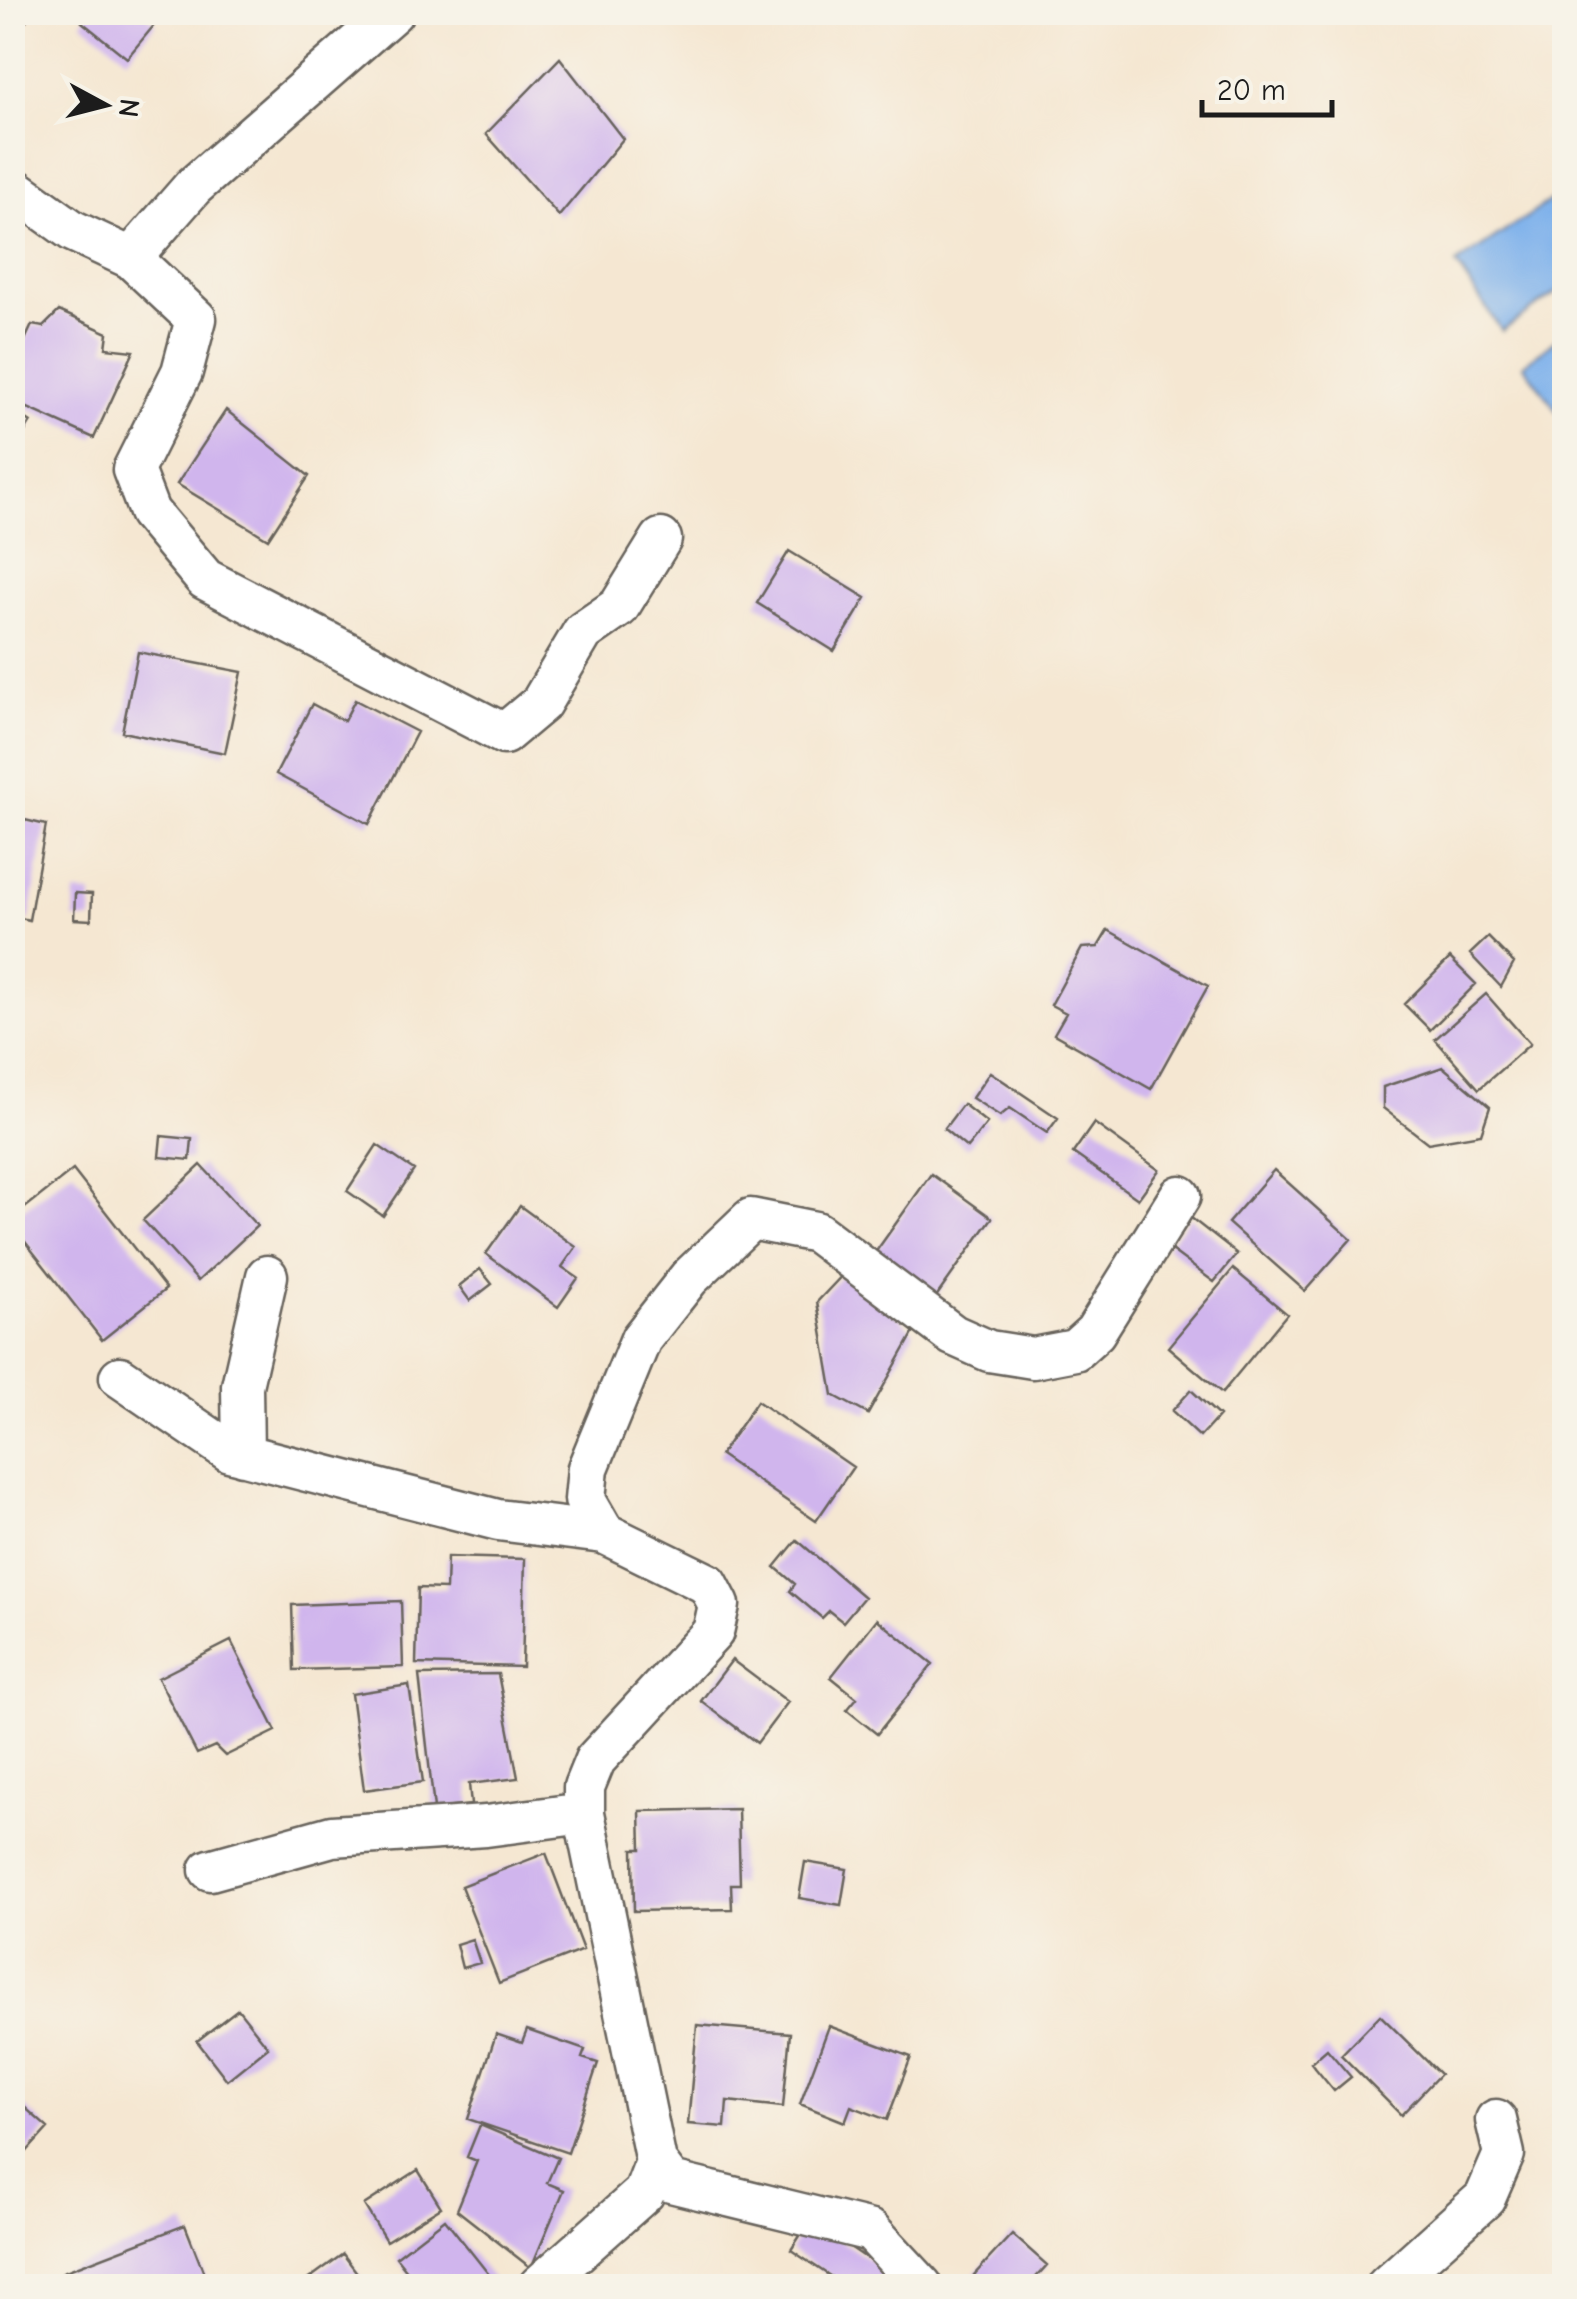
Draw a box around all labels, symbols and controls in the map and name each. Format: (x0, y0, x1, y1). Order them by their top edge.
north arrow (55, 55, 155, 155)
scale bar (1202, 55, 1332, 117)
text: 20 m (1217, 73, 1286, 108)
text: N (112, 97, 146, 119)

